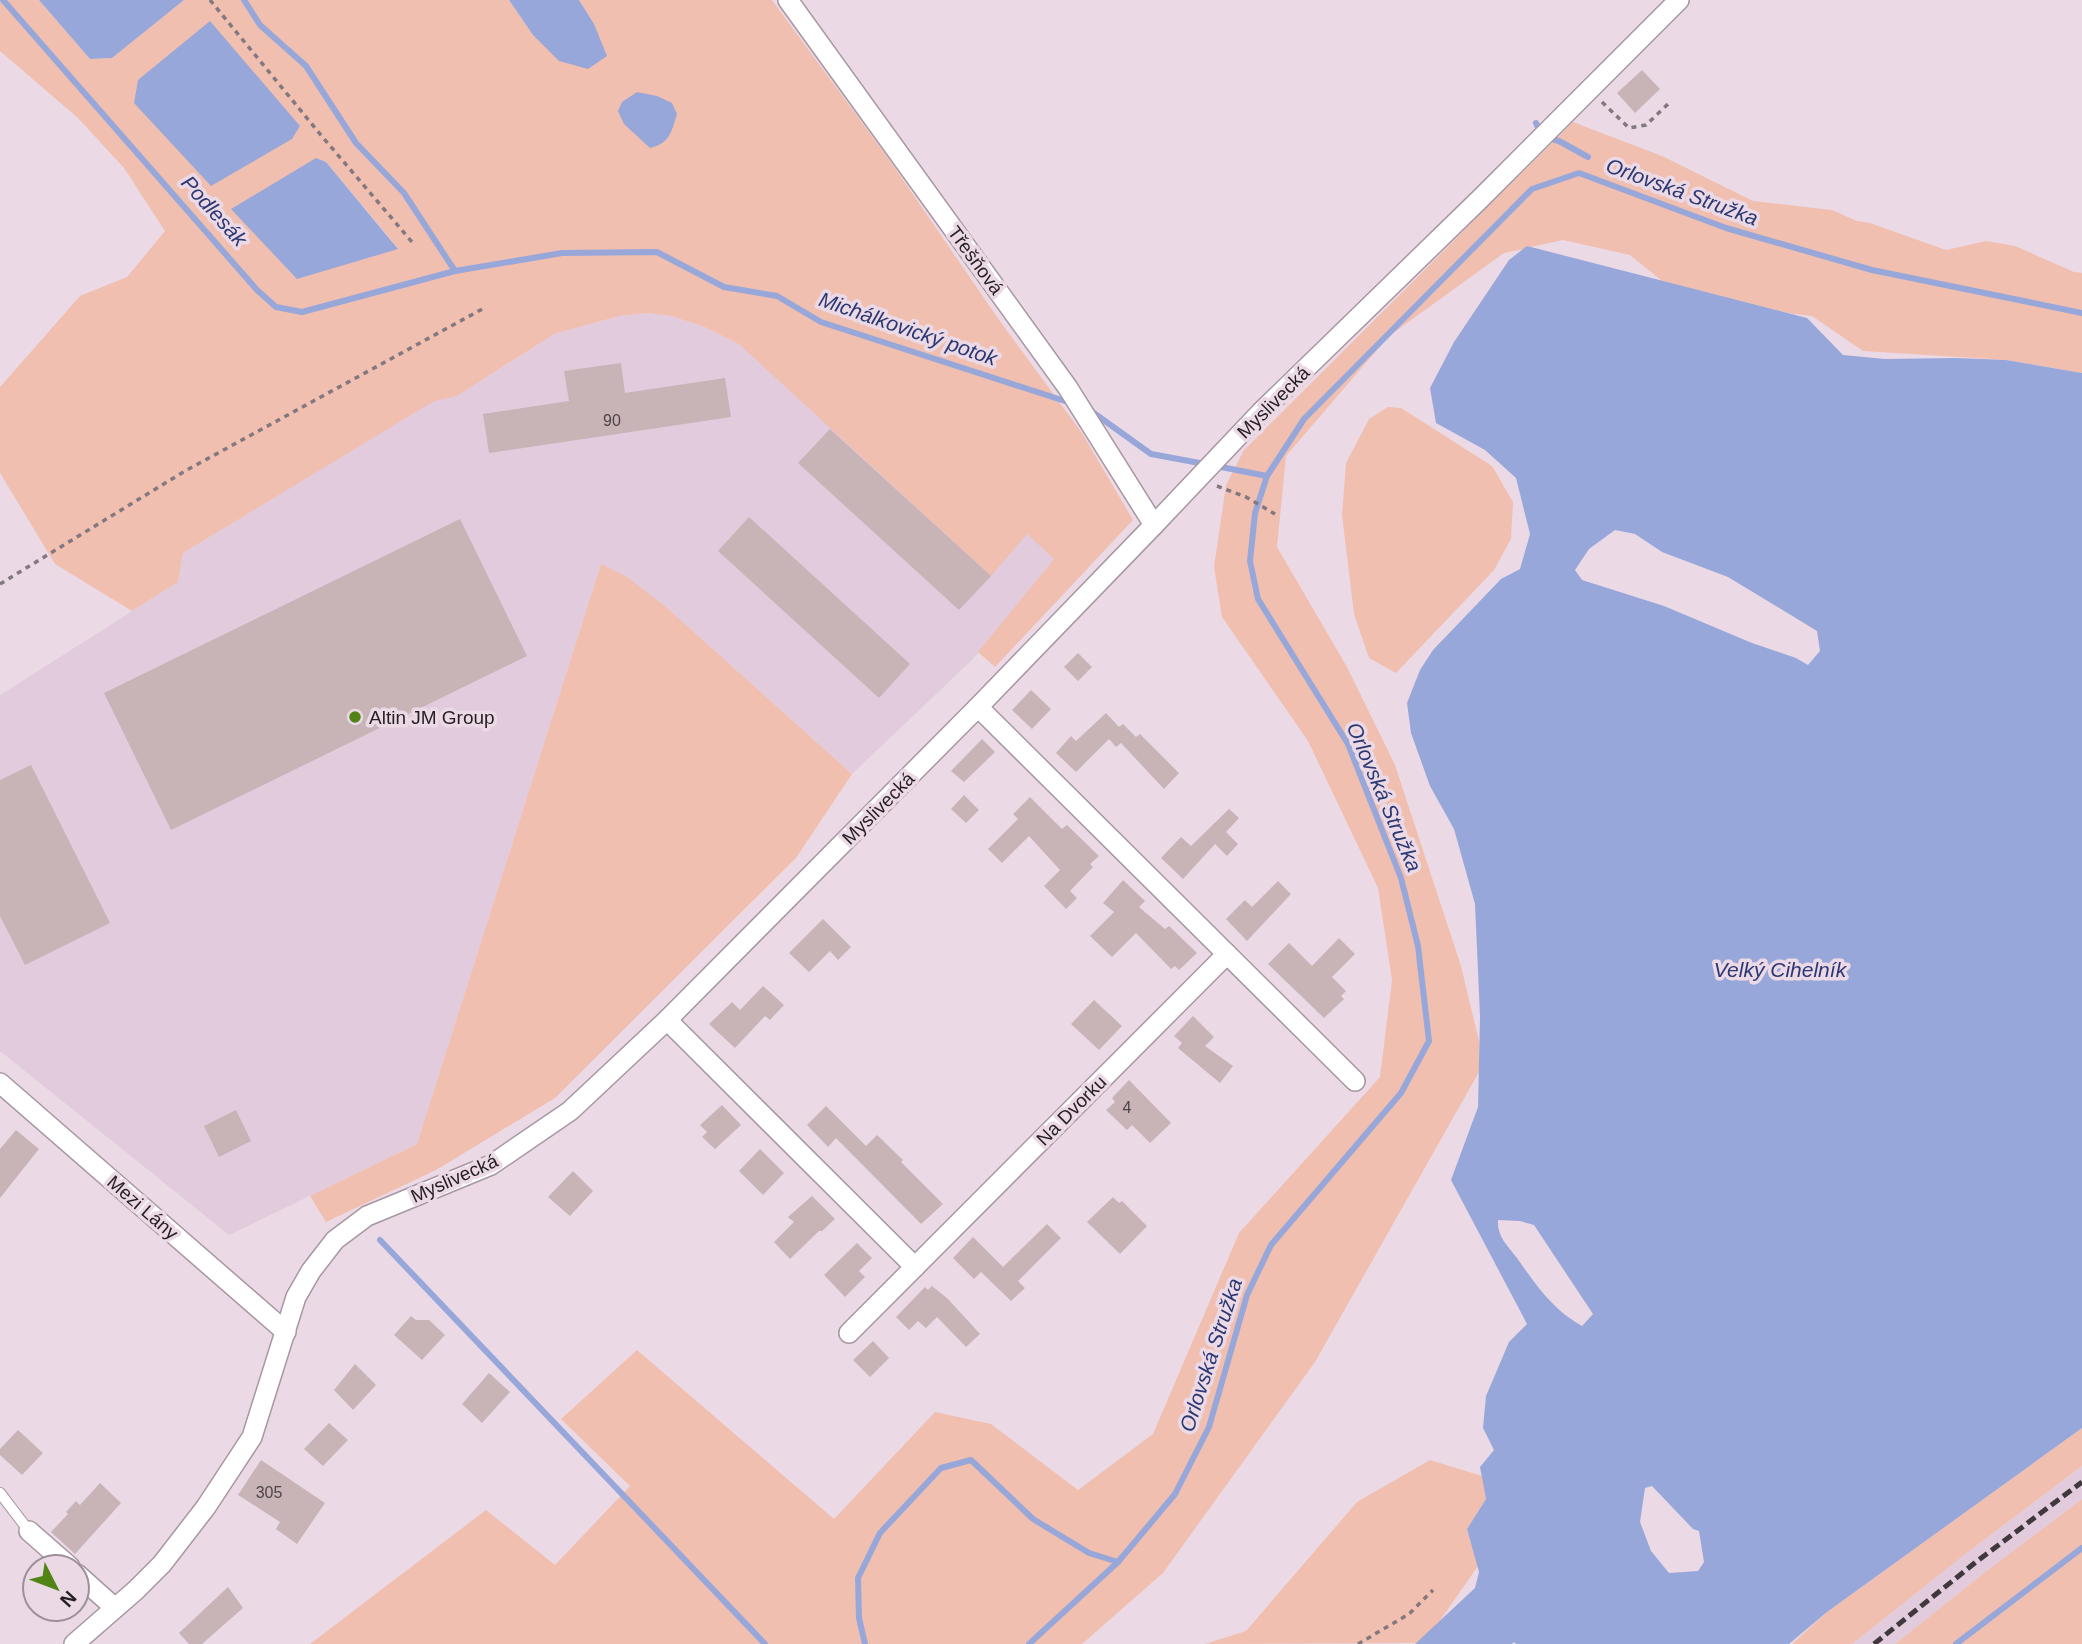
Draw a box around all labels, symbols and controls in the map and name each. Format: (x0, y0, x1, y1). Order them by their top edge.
water label: Orlovská Stružka (1603, 153, 1761, 230)
water label: Podlesák (177, 171, 253, 252)
street label: Třešňová (944, 222, 1008, 299)
water label: Michálkovický potok (816, 287, 1002, 370)
street label: Myslivecká (1233, 362, 1314, 443)
house number: 90 (603, 412, 621, 429)
place label: Altin JM Group (369, 707, 495, 728)
marker: Altin JM Group (347, 709, 363, 725)
water label: Orlovská Stružka (1343, 719, 1426, 875)
street label: Myslivecká (838, 768, 919, 849)
water label: Velký Cihelník (1714, 958, 1848, 981)
street label: Na Dvorku (1032, 1071, 1111, 1150)
house number: 4 (1123, 1099, 1132, 1116)
street label: Myslivecká (407, 1150, 501, 1207)
street label: Mezi Lány (103, 1171, 183, 1244)
water label: Orlovská Stružka (1175, 1275, 1246, 1434)
house number: 305 (256, 1484, 282, 1501)
north arrow (21, 1553, 91, 1623)
text: N (56, 1587, 81, 1611)

